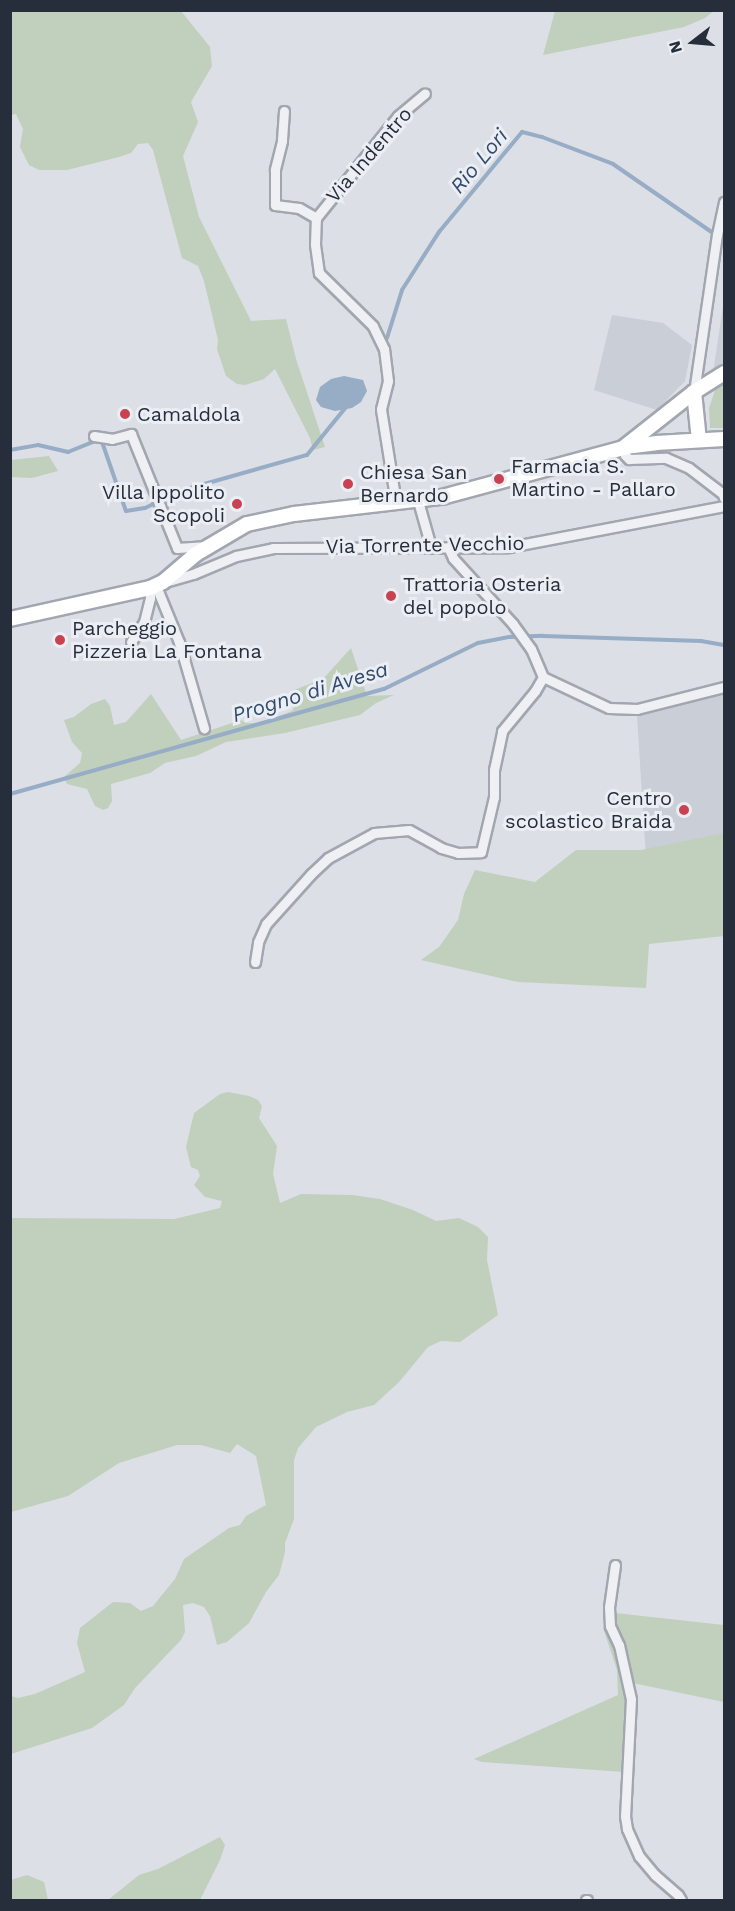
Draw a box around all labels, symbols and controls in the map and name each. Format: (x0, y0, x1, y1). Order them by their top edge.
north arrow (663, 12, 723, 72)
text: N (664, 39, 686, 55)
street label: Via Indentro (321, 102, 417, 208)
water label: Rio Lori (445, 124, 513, 198)
place label: Camaldola (137, 402, 241, 426)
marker: Camaldola (118, 407, 132, 421)
place label: Farmacia S. Martino - Pallaro (511, 455, 676, 502)
place label: Chiesa San Bernardo (360, 460, 468, 507)
marker: Farmacia S. Martino - Pallaro (492, 472, 506, 486)
marker: Chiesa San Bernardo (341, 477, 355, 491)
place label: Villa Ippolito Scopoli (102, 480, 225, 527)
marker: Villa Ippolito Scopoli (230, 497, 244, 511)
street label: Via Torrente Vecchio (325, 531, 525, 559)
place label: Trattoria Osteria del popolo (403, 572, 562, 619)
marker: Trattoria Osteria del popolo (384, 589, 398, 603)
place label: Parcheggio Pizzeria La Fontana (72, 616, 263, 663)
marker: Parcheggio Pizzeria La Fontana (53, 633, 67, 647)
water label: Progno di Avesa (229, 656, 391, 728)
place label: Centro scolastico Braida (505, 786, 672, 833)
marker: Centro scolastico Braida (677, 803, 691, 817)

